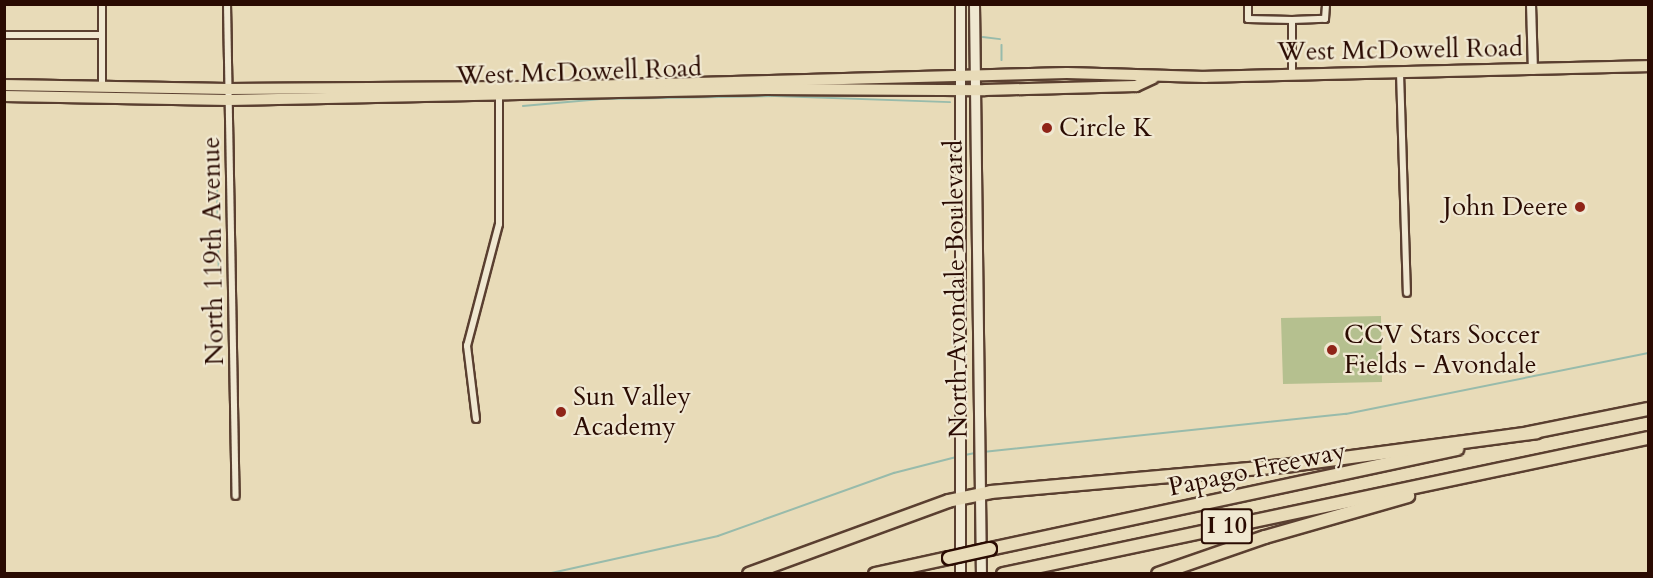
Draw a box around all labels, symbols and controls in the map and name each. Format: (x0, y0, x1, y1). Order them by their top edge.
street label: West McDowell Road (1277, 32, 1523, 68)
street label: West McDowell Road (456, 52, 702, 92)
place label: Circle K (1059, 112, 1152, 144)
marker: Circle K (1040, 121, 1054, 135)
street label: North 119th Avenue (195, 136, 231, 366)
street label: North Avondale Boulevard (938, 140, 974, 438)
place label: John Deere (1443, 191, 1568, 223)
marker: John Deere (1573, 200, 1587, 214)
place label: CCV Stars Soccer Fields - Avondale (1344, 319, 1540, 380)
marker: CCV Stars Soccer Fields - Avondale (1325, 343, 1339, 357)
place label: Sun Valley Academy (573, 381, 691, 442)
marker: Sun Valley Academy (554, 405, 568, 419)
street label: Papago Freeway (1165, 435, 1349, 503)
road number: I 10 (1200, 505, 1254, 547)

